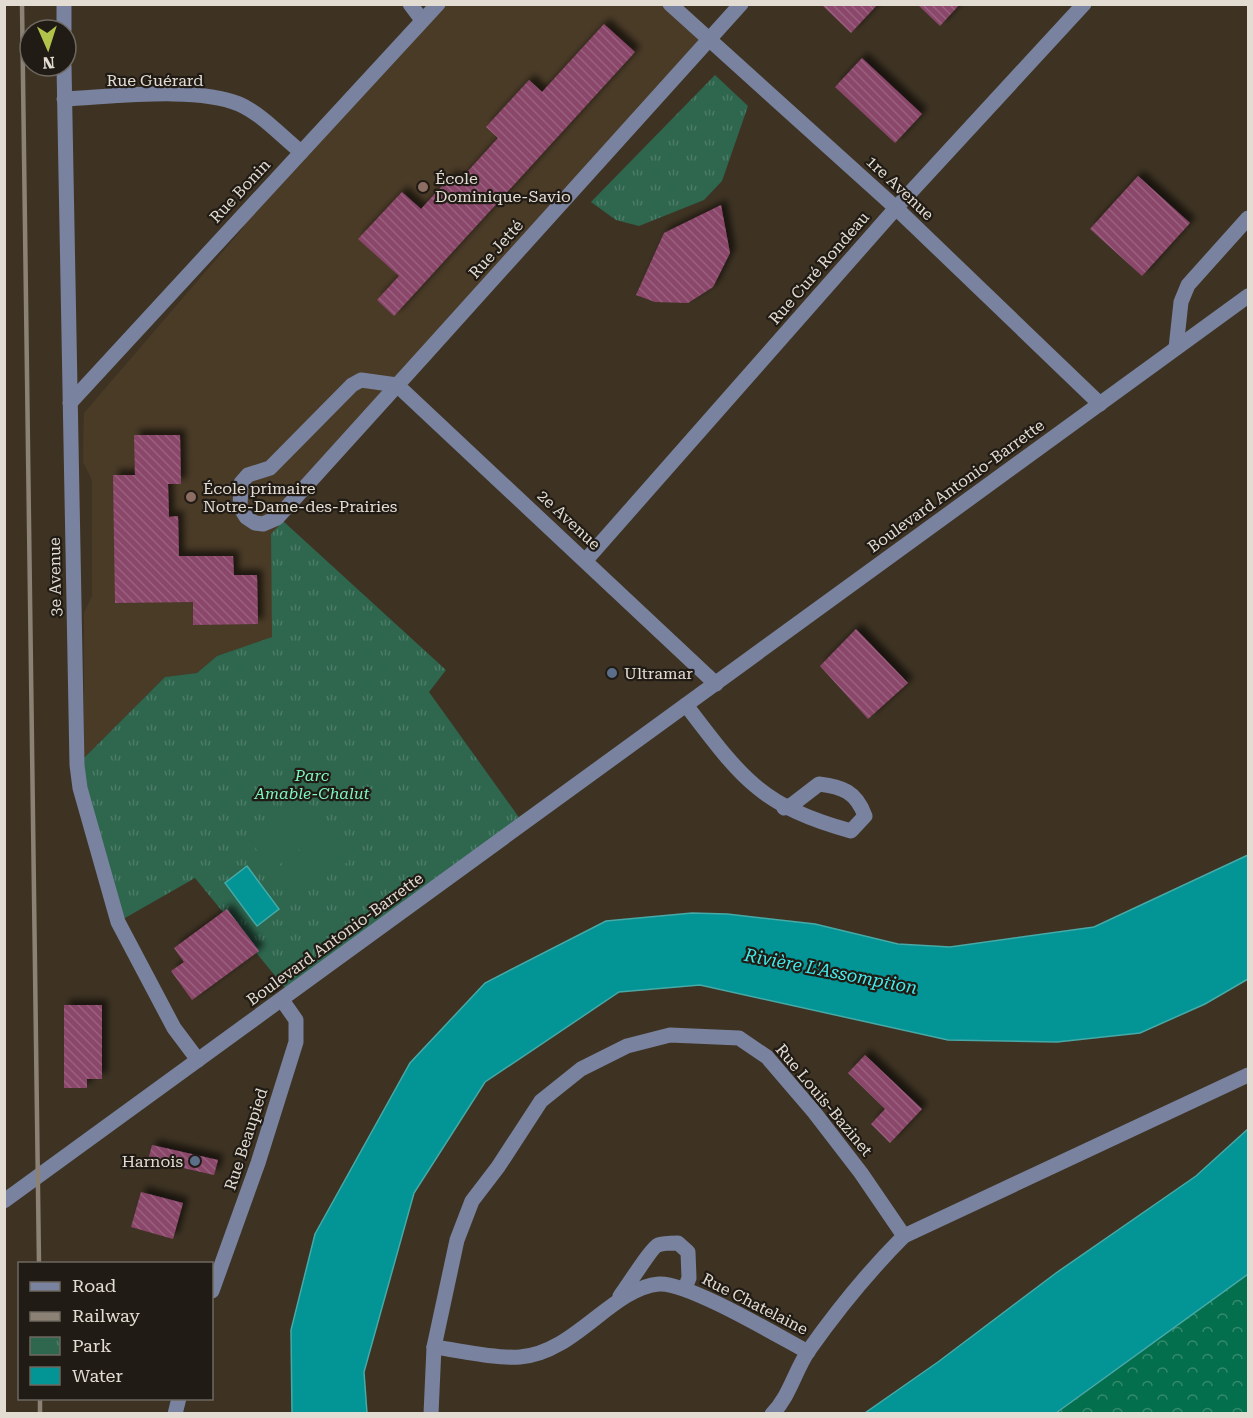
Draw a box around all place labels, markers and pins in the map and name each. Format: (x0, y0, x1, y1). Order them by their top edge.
place label: École Dominique-Savio (435, 169, 571, 206)
marker: École Dominique-Savio (416, 180, 430, 194)
place label: École primaire Notre-Dame-des-Prairies (203, 479, 398, 516)
marker: École primaire Notre-Dame-des-Prairies (184, 490, 198, 504)
place label: Ultramar (624, 664, 693, 683)
marker: Ultramar (605, 666, 619, 680)
place label: Harnois (122, 1152, 183, 1171)
marker: Harnois (188, 1154, 202, 1168)

